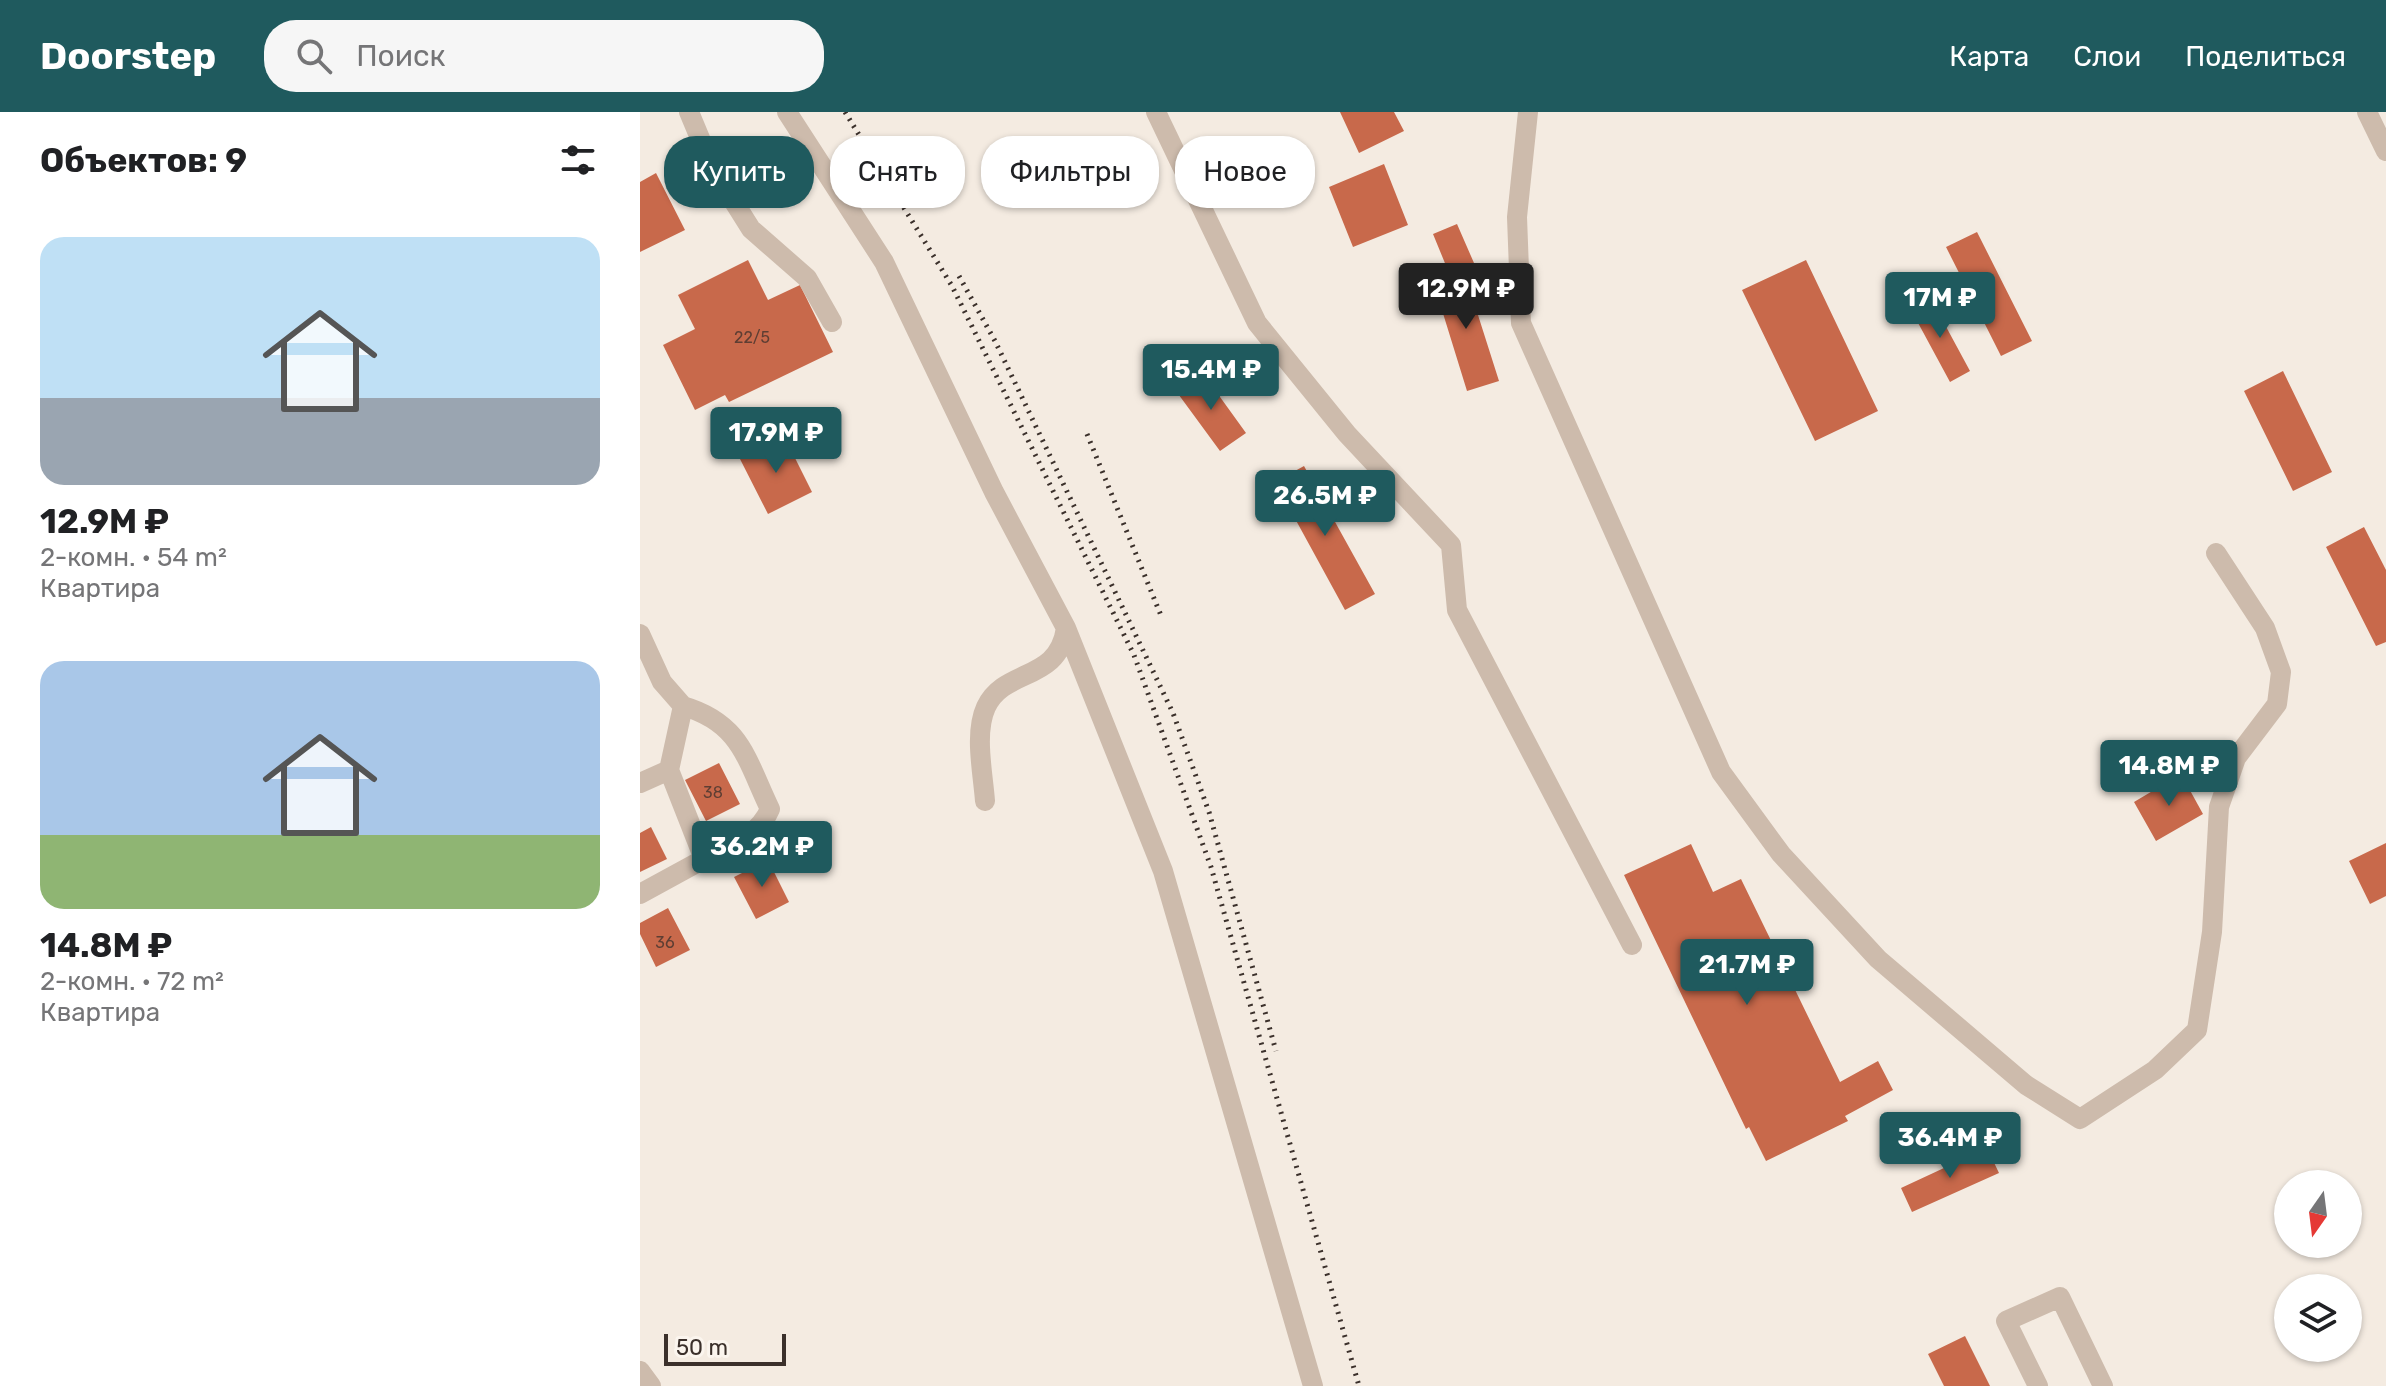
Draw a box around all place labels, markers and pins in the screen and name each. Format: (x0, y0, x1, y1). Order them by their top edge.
pin: 12.9M ₽ (1392, 263, 1540, 331)
pin: 17M ₽ (1884, 272, 1996, 340)
pin: 15.4M ₽ (1137, 344, 1285, 412)
pin: 17.9M ₽ (702, 407, 850, 475)
pin: 26.5M ₽ (1251, 470, 1399, 538)
pin: 14.8M ₽ (2095, 740, 2243, 808)
pin: 36.2M ₽ (688, 821, 836, 889)
pin: 21.7M ₽ (1673, 939, 1821, 1007)
pin: 36.4M ₽ (1876, 1112, 2024, 1180)

